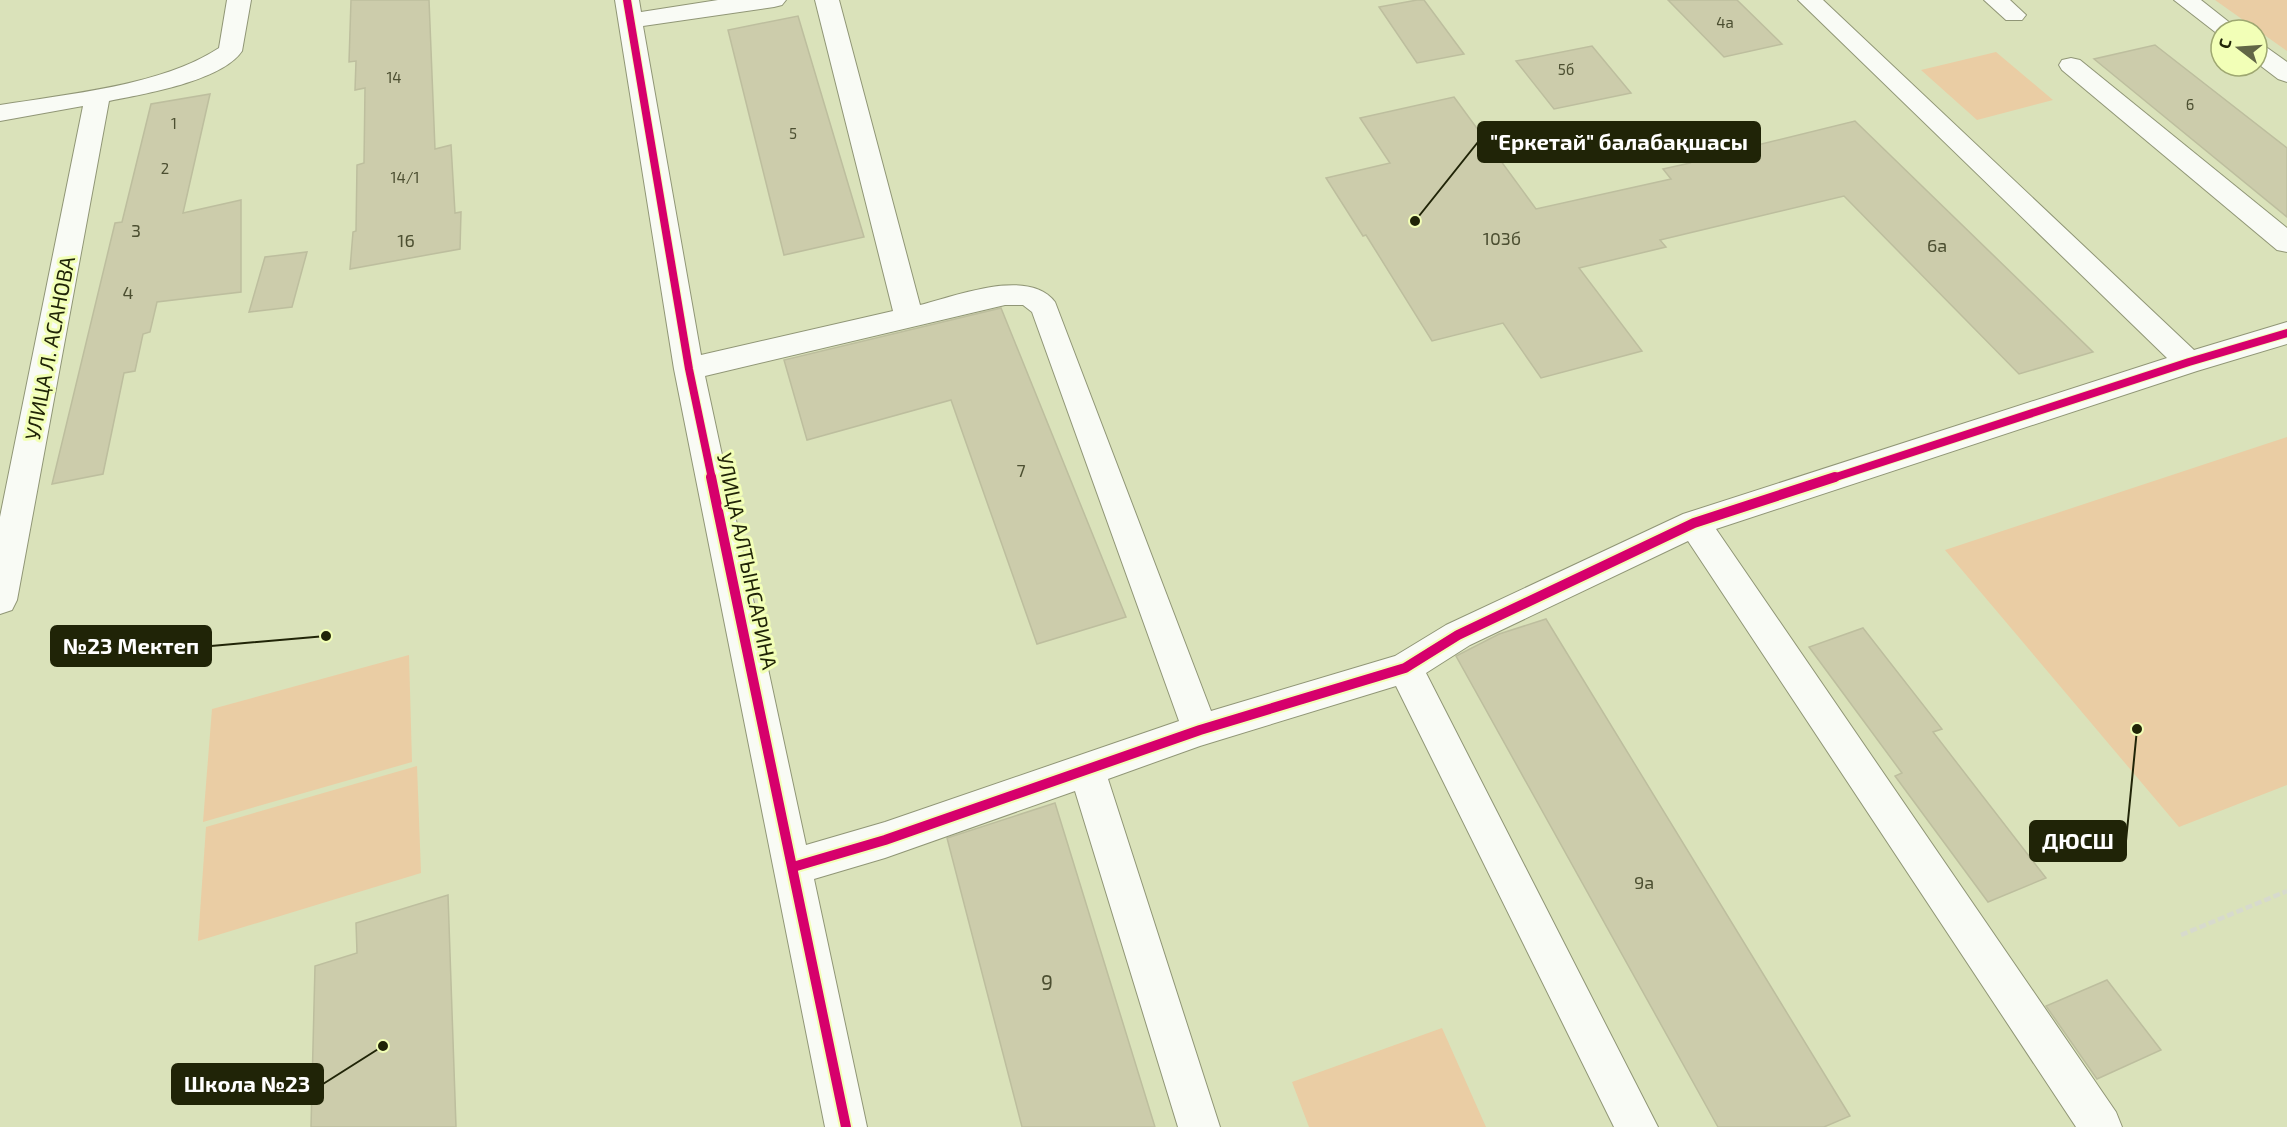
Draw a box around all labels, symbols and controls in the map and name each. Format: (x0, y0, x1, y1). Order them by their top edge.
house number: 4а (1716, 13, 1734, 31)
north arrow (2209, 18, 2269, 78)
text: С (2214, 36, 2235, 51)
house number: 5б (1558, 60, 1574, 78)
house number: 14 (386, 68, 402, 86)
house number: 6 (2186, 95, 2194, 113)
house number: 1 (171, 114, 177, 132)
callout: "Еркетай" балабақшасы (1478, 122, 1760, 162)
house number: 5 (789, 124, 797, 142)
text: "Еркетай" балабақшасы (1490, 128, 1748, 154)
house number: 2 (161, 159, 169, 177)
house number: 14/1 (391, 168, 419, 186)
house number: 3 (131, 219, 141, 241)
house number: 103б (1483, 227, 1521, 249)
house number: 16 (397, 229, 415, 251)
house number: 6а (1927, 234, 1947, 256)
street label: УЛИЦА Л. АСАНОВА (19, 254, 79, 442)
house number: 4 (122, 281, 134, 303)
street label: УЛИЦА АЛТЫНСАРИНА (713, 450, 783, 672)
house number: 7 (1016, 459, 1026, 481)
callout: №23 Мектеп (51, 626, 211, 666)
text: №23 Мектеп (63, 632, 199, 658)
callout: ДЮСШ (2030, 821, 2126, 861)
text: ДЮСШ (2042, 827, 2114, 853)
house number: 9а (1634, 871, 1654, 893)
house number: 9 (1041, 969, 1053, 994)
callout: Школа №23 (172, 1064, 323, 1104)
text: Школа №23 (184, 1070, 310, 1096)

